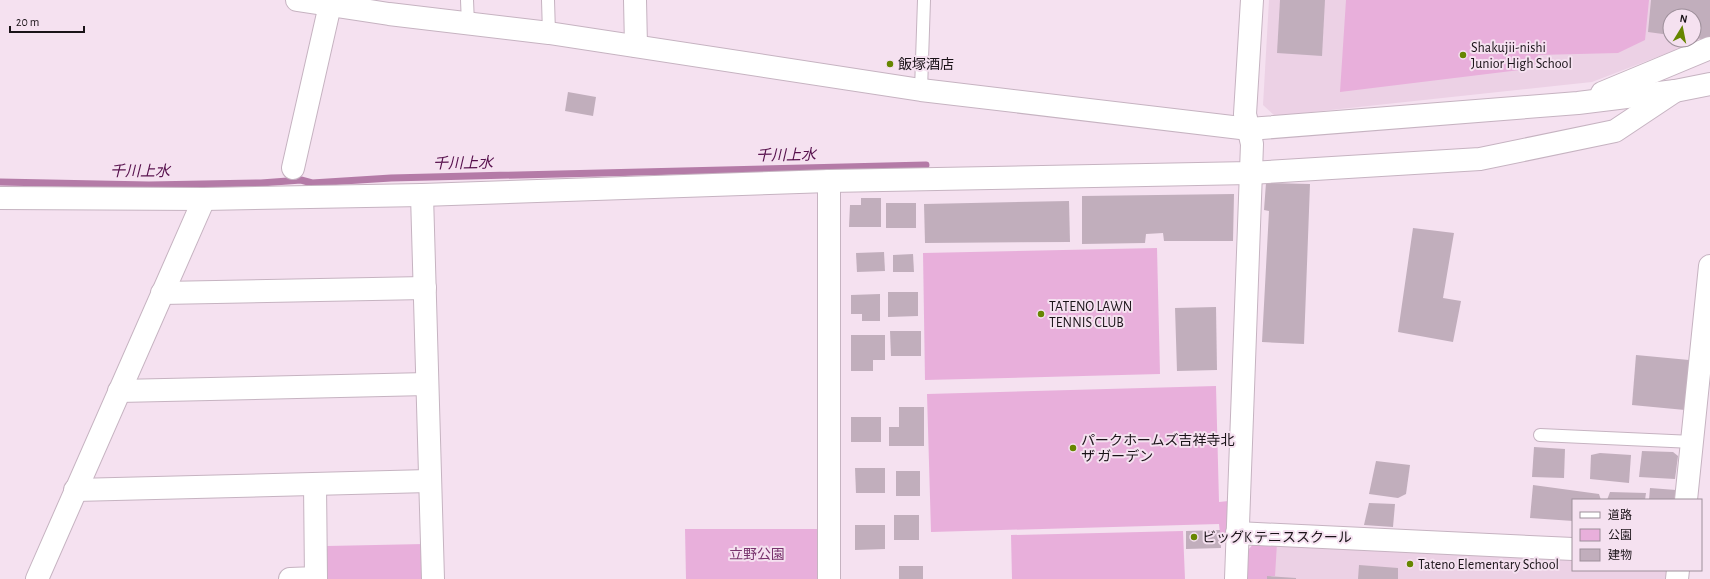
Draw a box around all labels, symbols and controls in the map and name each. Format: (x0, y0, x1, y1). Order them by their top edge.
scale bar (10, 8, 84, 34)
north arrow (1662, 8, 1702, 48)
text: N (1679, 13, 1688, 25)
text: 20 m (16, 16, 39, 28)
place label: Shakujii-nishi Junior High School (1471, 41, 1572, 71)
marker: Shakujii-nishi Junior High School (1458, 50, 1468, 60)
place label: 飯塚酒店 (898, 57, 954, 72)
marker: 飯塚酒店 (885, 59, 895, 69)
water label: 千川上水 (756, 146, 818, 164)
water label: 千川上水 (433, 154, 495, 172)
water label: 千川上水 (110, 163, 172, 179)
place label: TATENO LAWN TENNIS CLUB (1049, 300, 1132, 330)
marker: TATENO LAWN TENNIS CLUB (1036, 309, 1046, 319)
place label: パークホームズ吉祥寺北 ザ ガーデン (1081, 432, 1235, 464)
marker: パークホームズ吉祥寺北 ザ ガーデン (1068, 443, 1078, 453)
legend (1572, 499, 1702, 571)
text: 道路 (1608, 508, 1632, 521)
text: 公園 (1608, 529, 1632, 541)
place label: ビッグK テニススクール (1202, 530, 1352, 545)
marker: ビッグK テニススクール (1189, 532, 1199, 542)
park label: 立野公園 (729, 547, 785, 562)
text: 建物 (1608, 548, 1632, 561)
place label: Tateno Elementary School (1418, 558, 1559, 572)
marker: Tateno Elementary School (1405, 559, 1415, 569)

